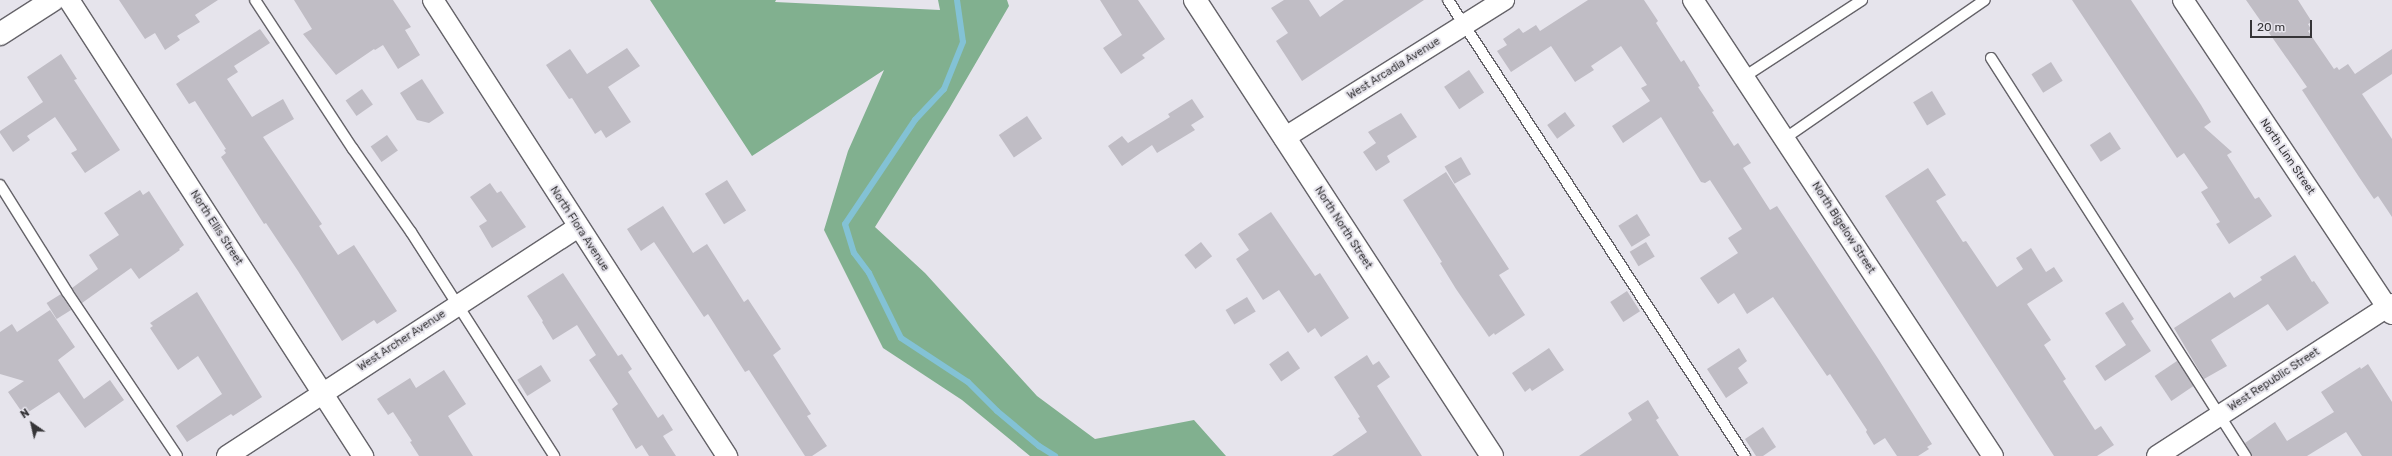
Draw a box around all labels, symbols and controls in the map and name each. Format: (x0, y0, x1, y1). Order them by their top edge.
scale bar (2252, 12, 2314, 38)
text: 20 m (2257, 20, 2285, 34)
street label: West Arcadia Avenue (1345, 35, 1443, 103)
street label: North Linn Street (2257, 117, 2317, 197)
street label: North Bigelow Street (1808, 180, 1878, 276)
street label: North Flora Avenue (547, 184, 611, 274)
street label: North North Street (1311, 184, 1375, 272)
street label: North Ellis Street (187, 188, 245, 268)
street label: West Archer Avenue (355, 307, 449, 375)
street label: West Republic Street (2226, 346, 2322, 414)
north arrow (12, 404, 52, 444)
text: N (18, 406, 32, 421)

